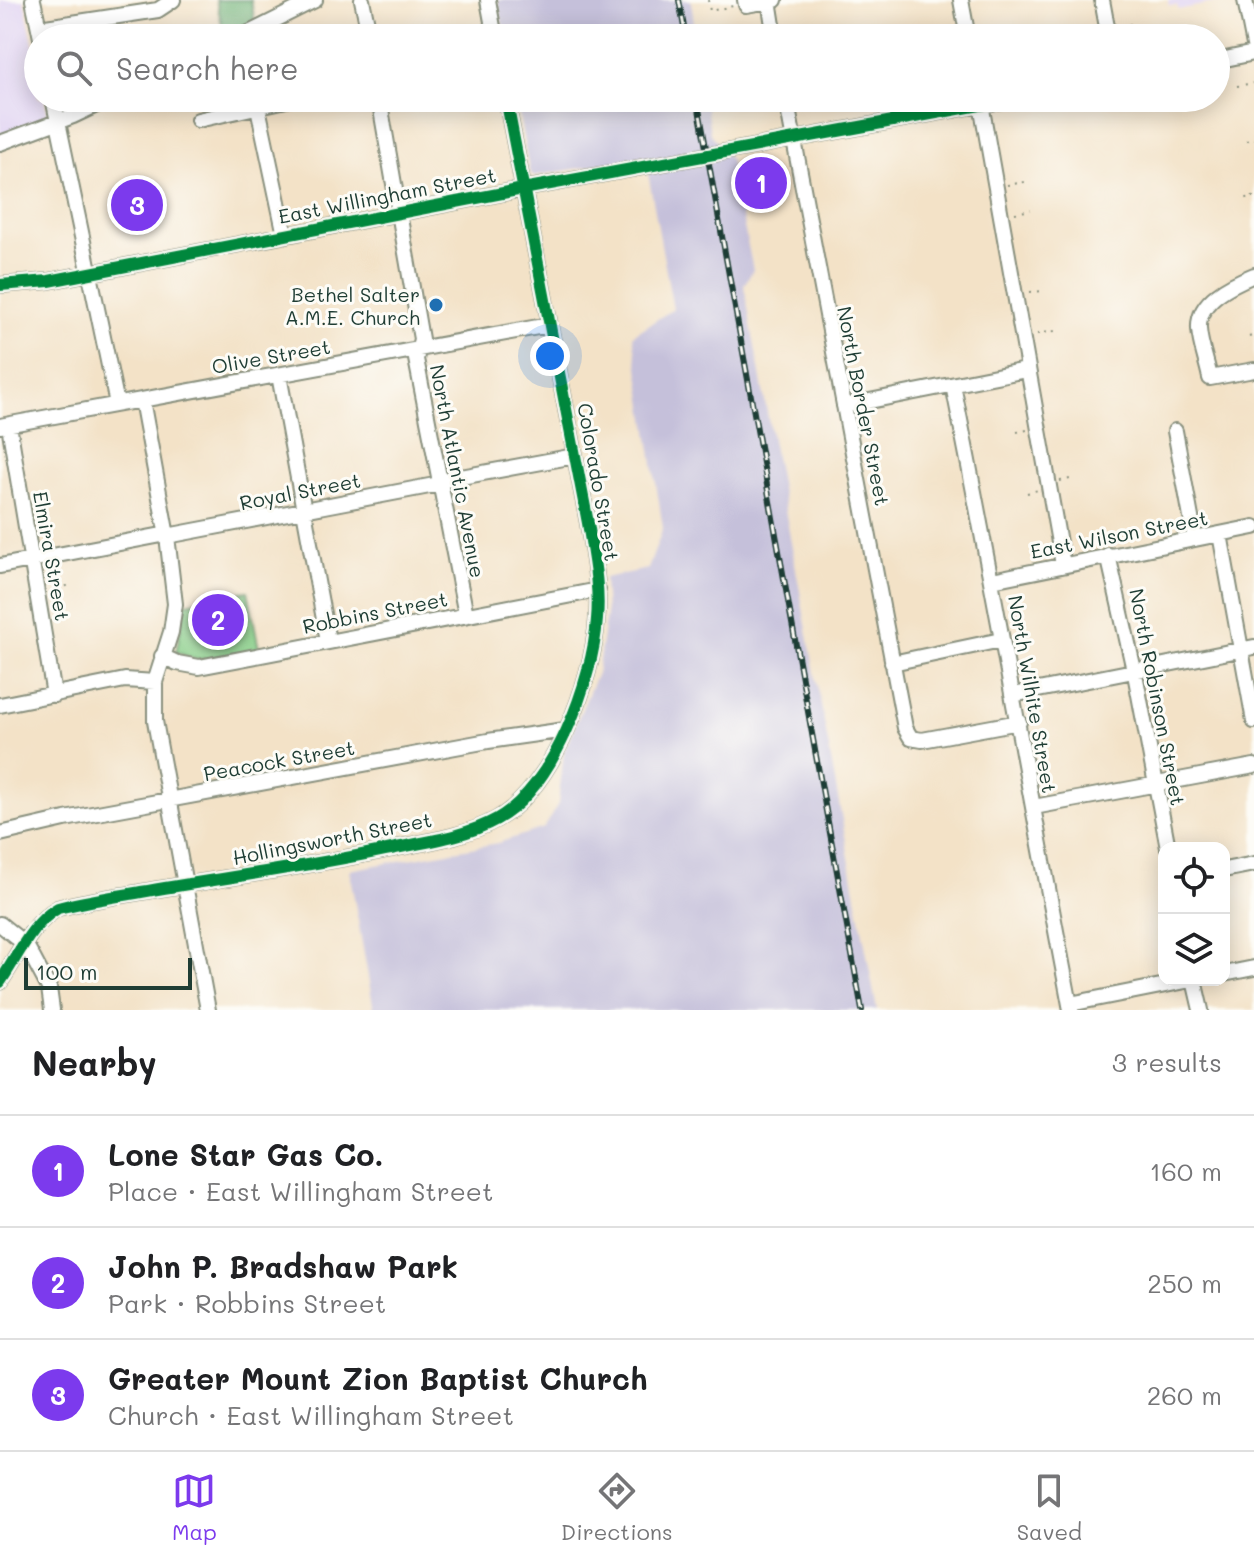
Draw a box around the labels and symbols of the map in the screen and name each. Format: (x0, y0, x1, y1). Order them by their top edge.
pin: 1 (735, 153, 787, 213)
street label: East Willingham Street (276, 161, 498, 229)
pin: 3 (111, 175, 163, 235)
place label: Bethel Salter A.M.E. Church (285, 281, 420, 330)
marker: Bethel Salter A.M.E. Church (427, 296, 445, 314)
street label: North Border Street (832, 304, 896, 508)
street label: Olive Street (210, 333, 332, 379)
your location (530, 336, 570, 376)
street label: North Atlantic Avenue (425, 362, 491, 580)
street label: Colorado Street (572, 401, 626, 563)
street label: Royal Street (237, 467, 363, 515)
street label: Elmira Street (28, 489, 76, 623)
street label: East Wilson Street (1028, 504, 1210, 564)
street label: Robbins Street (300, 585, 450, 639)
street label: North Robinson Street (1124, 586, 1192, 808)
pin: 2 (192, 590, 244, 650)
street label: North Wilhite Street (1003, 593, 1063, 795)
street label: Peacock Street (201, 734, 357, 786)
street label: Hollingsworth Street (230, 806, 434, 870)
scale bar (24, 954, 192, 990)

